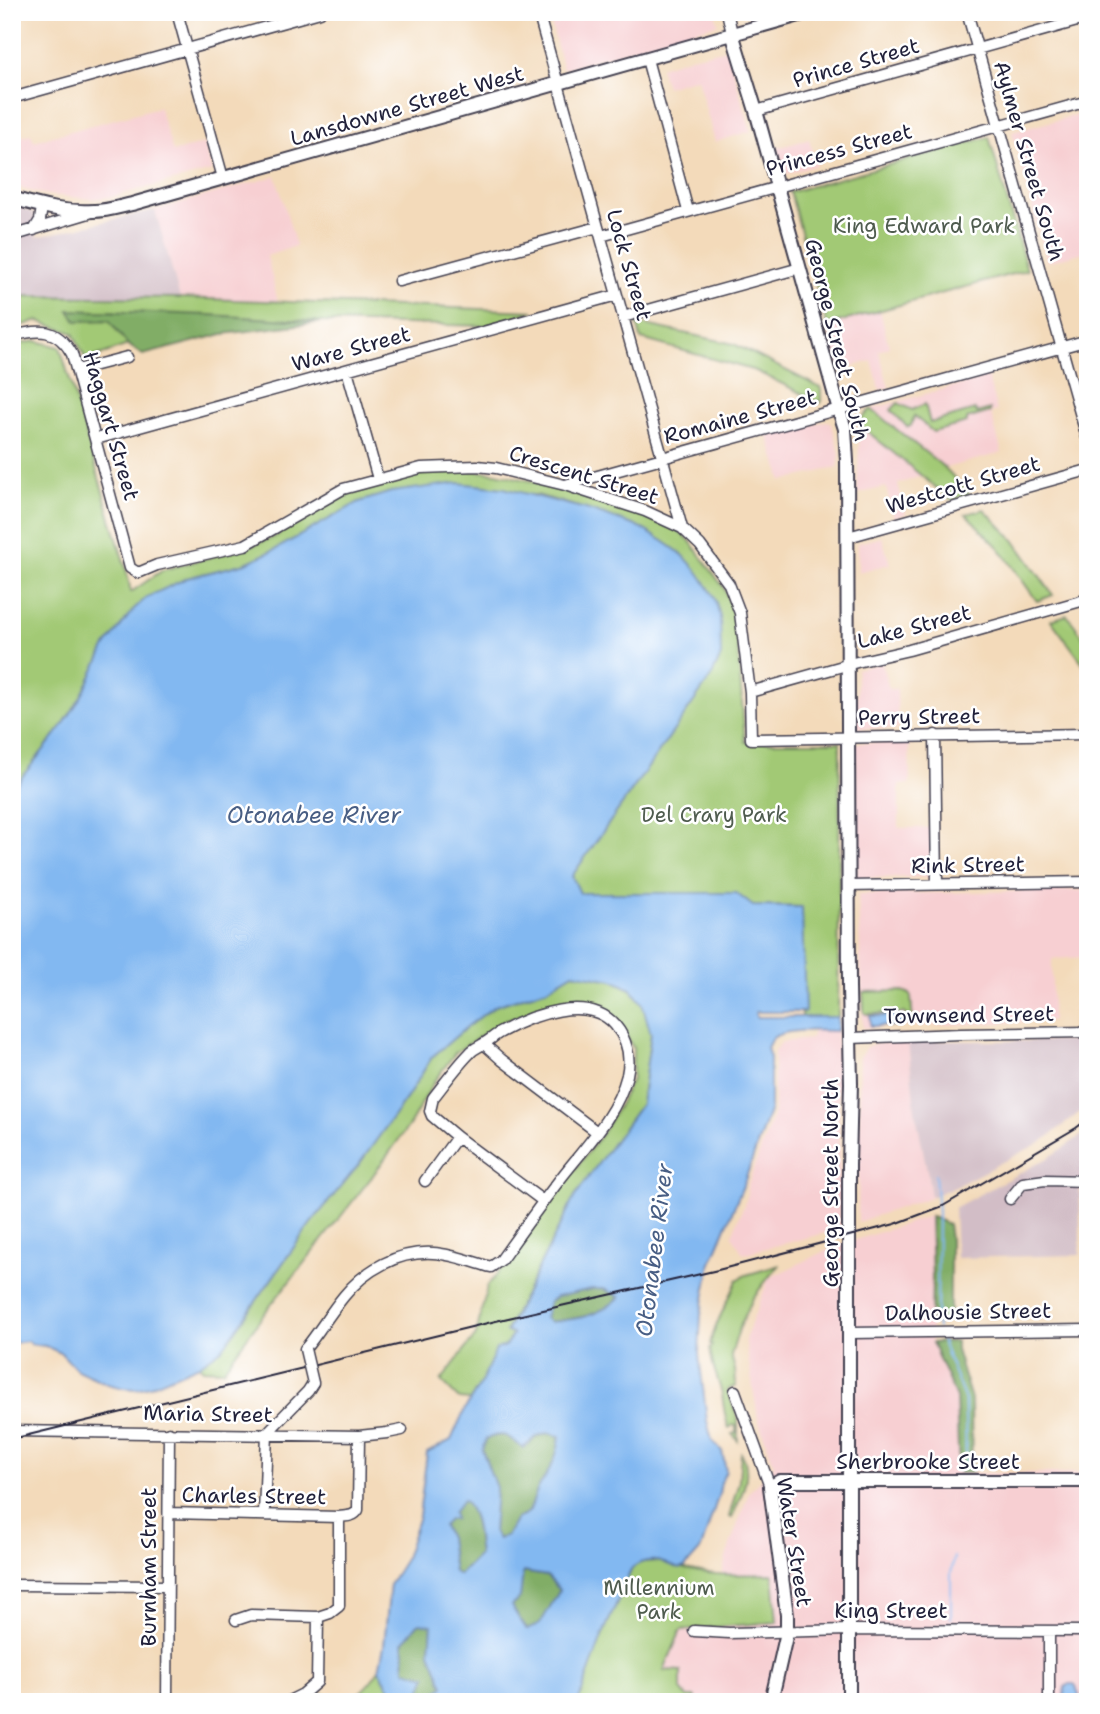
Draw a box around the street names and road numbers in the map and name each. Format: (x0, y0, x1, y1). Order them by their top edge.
street label: Prince Street (789, 32, 923, 94)
street label: Aylmer Street South (987, 58, 1071, 264)
street label: Lansdowne Street West (287, 59, 527, 153)
street label: Princess Street (763, 117, 915, 183)
street label: Lock Street (600, 206, 658, 324)
street label: George Street South (798, 236, 876, 444)
street label: Ware Street (289, 320, 413, 378)
street label: Haggart Street (76, 348, 146, 504)
street label: Romaine Street (661, 383, 819, 451)
street label: Crescent Street (506, 439, 662, 511)
street label: Westcott Street (883, 450, 1043, 520)
street label: Lake Street (854, 598, 974, 656)
street label: Perry Street (858, 702, 980, 732)
street label: Rink Street (911, 850, 1025, 880)
street label: Townsend Street (883, 1000, 1055, 1030)
street label: George Street North (817, 1078, 845, 1288)
street label: Dalhousie Street (885, 1297, 1051, 1327)
street label: Maria Street (143, 1399, 273, 1429)
street label: Sherbrooke Street (836, 1448, 1020, 1476)
street label: Water Street (770, 1475, 818, 1609)
street label: Charles Street (181, 1481, 327, 1511)
street label: Burnham Street (135, 1487, 163, 1647)
street label: King Street (834, 1597, 948, 1625)

